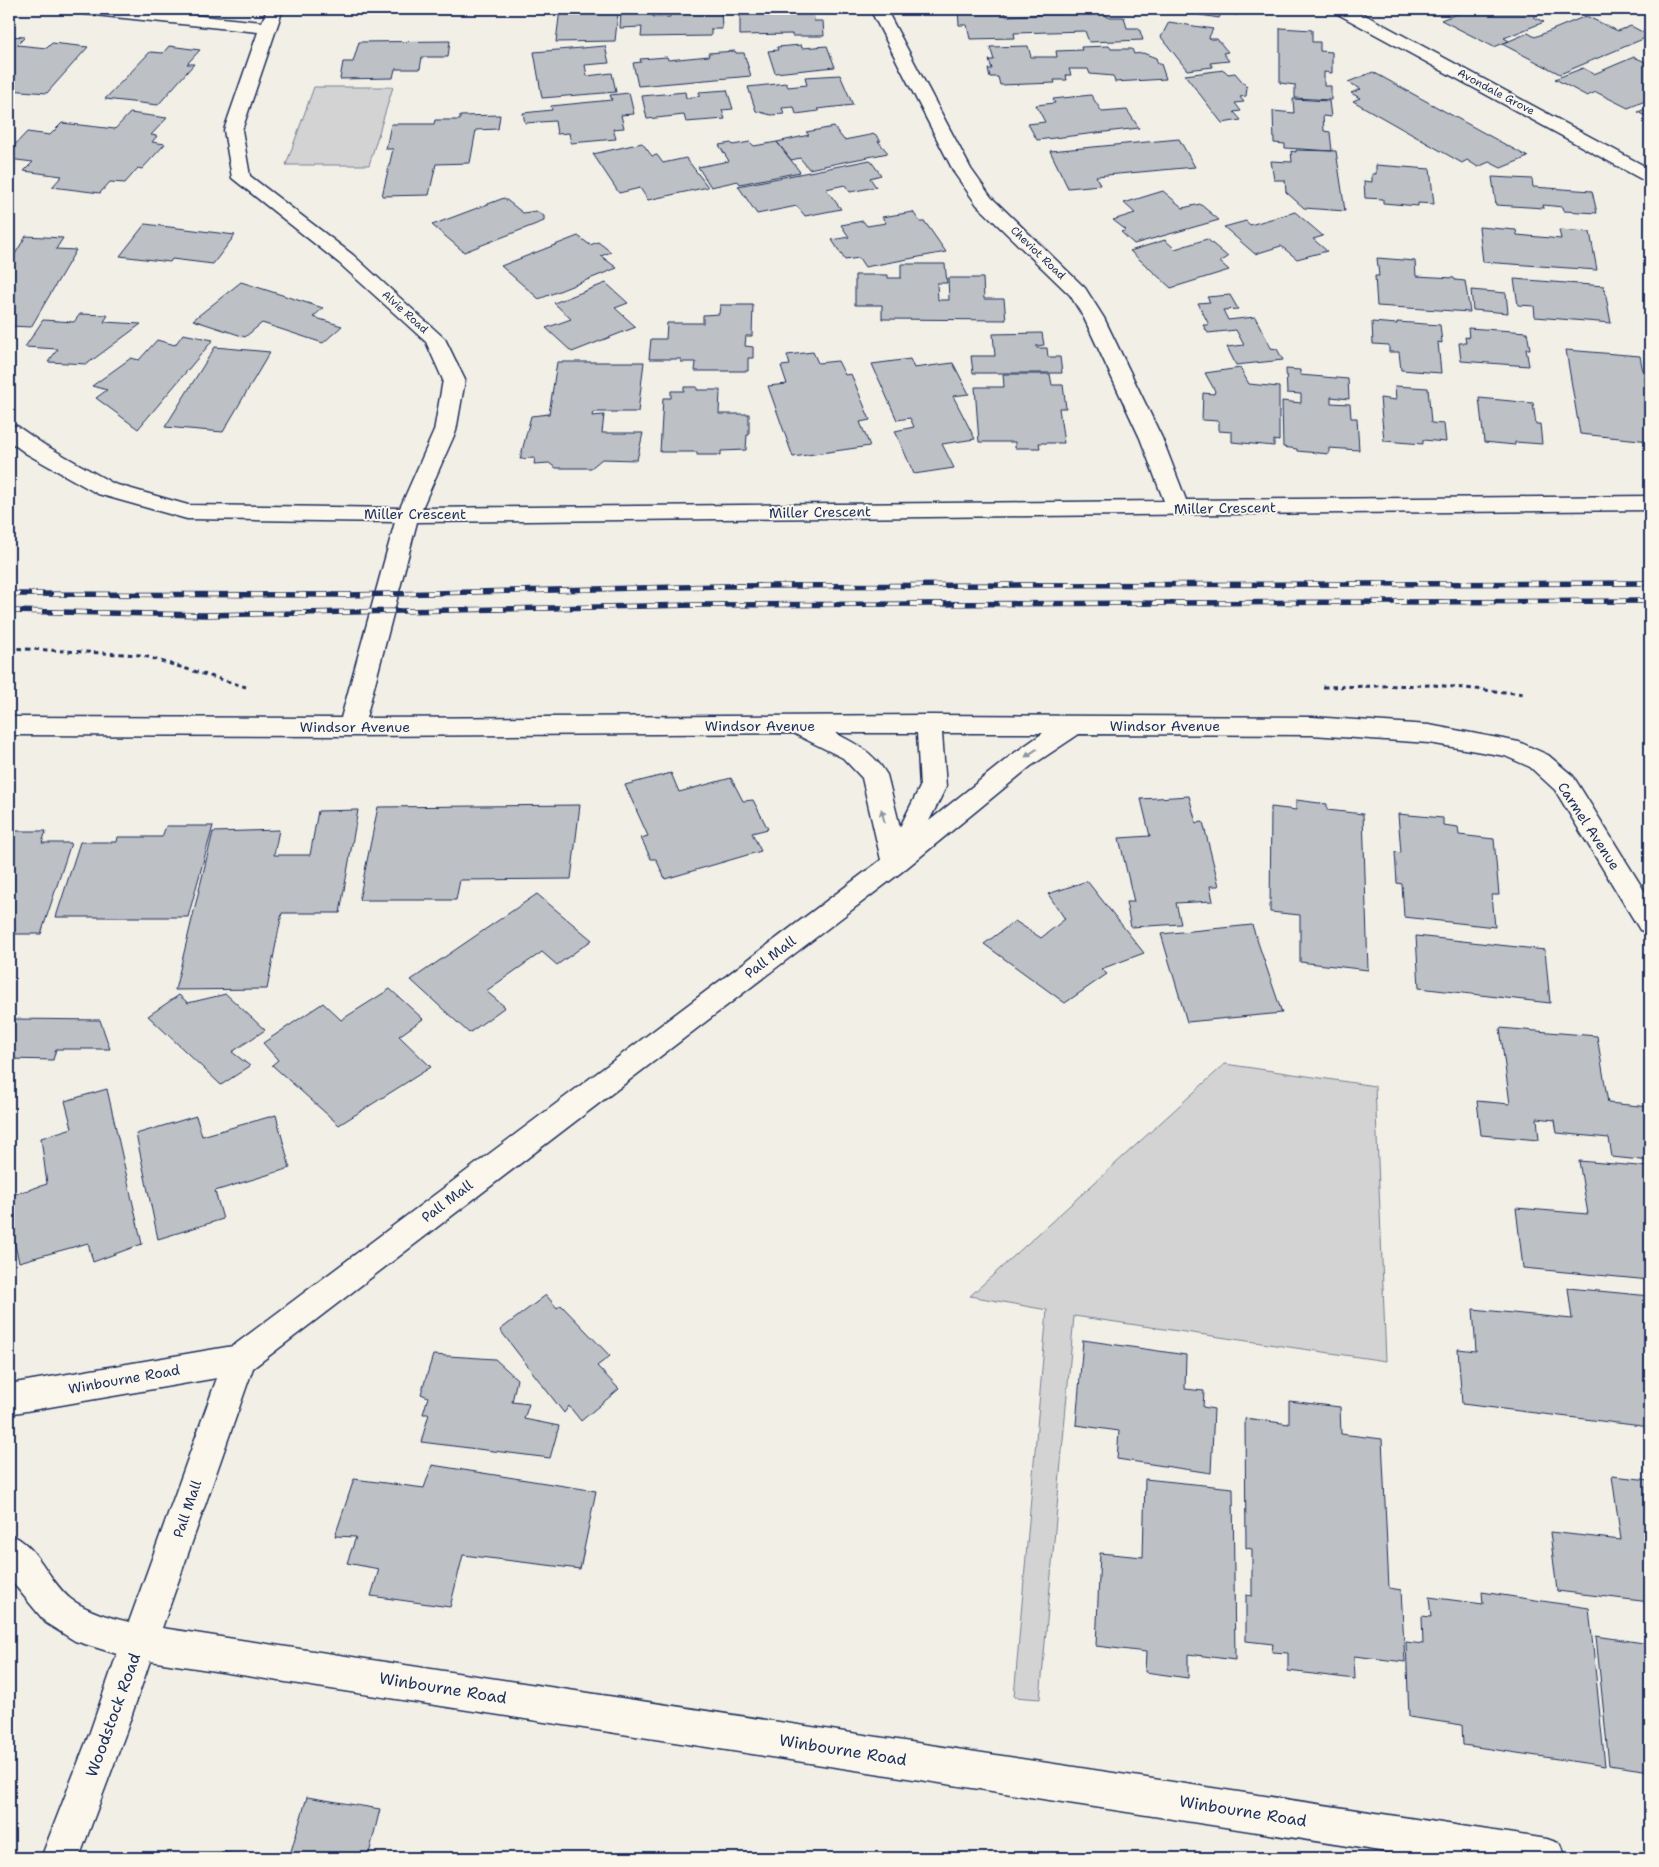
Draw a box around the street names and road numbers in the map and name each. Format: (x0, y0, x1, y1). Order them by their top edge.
street label: Avondale Grove (1455, 65, 1537, 119)
street label: Cheviot Road (1007, 223, 1069, 283)
street label: Alvie Road (379, 287, 431, 337)
street label: Miller Crescent (1174, 498, 1276, 518)
street label: Miller Crescent (769, 502, 871, 522)
street label: Miller Crescent (364, 505, 466, 523)
street label: Windsor Avenue (705, 717, 815, 735)
street label: Windsor Avenue (1110, 717, 1220, 735)
street label: Windsor Avenue (300, 718, 410, 736)
street label: Carmel Avenue (1554, 779, 1624, 873)
street label: Pall Mall (741, 931, 800, 982)
street label: Pall Mall (418, 1175, 477, 1226)
street label: Winbourne Road (67, 1360, 181, 1398)
street label: Pall Mall (169, 1477, 205, 1540)
street label: Woodstock Road (81, 1650, 145, 1780)
street label: Winbourne Road (378, 1668, 508, 1708)
street label: Winbourne Road (778, 1730, 908, 1770)
street label: Winbourne Road (1178, 1791, 1308, 1831)

